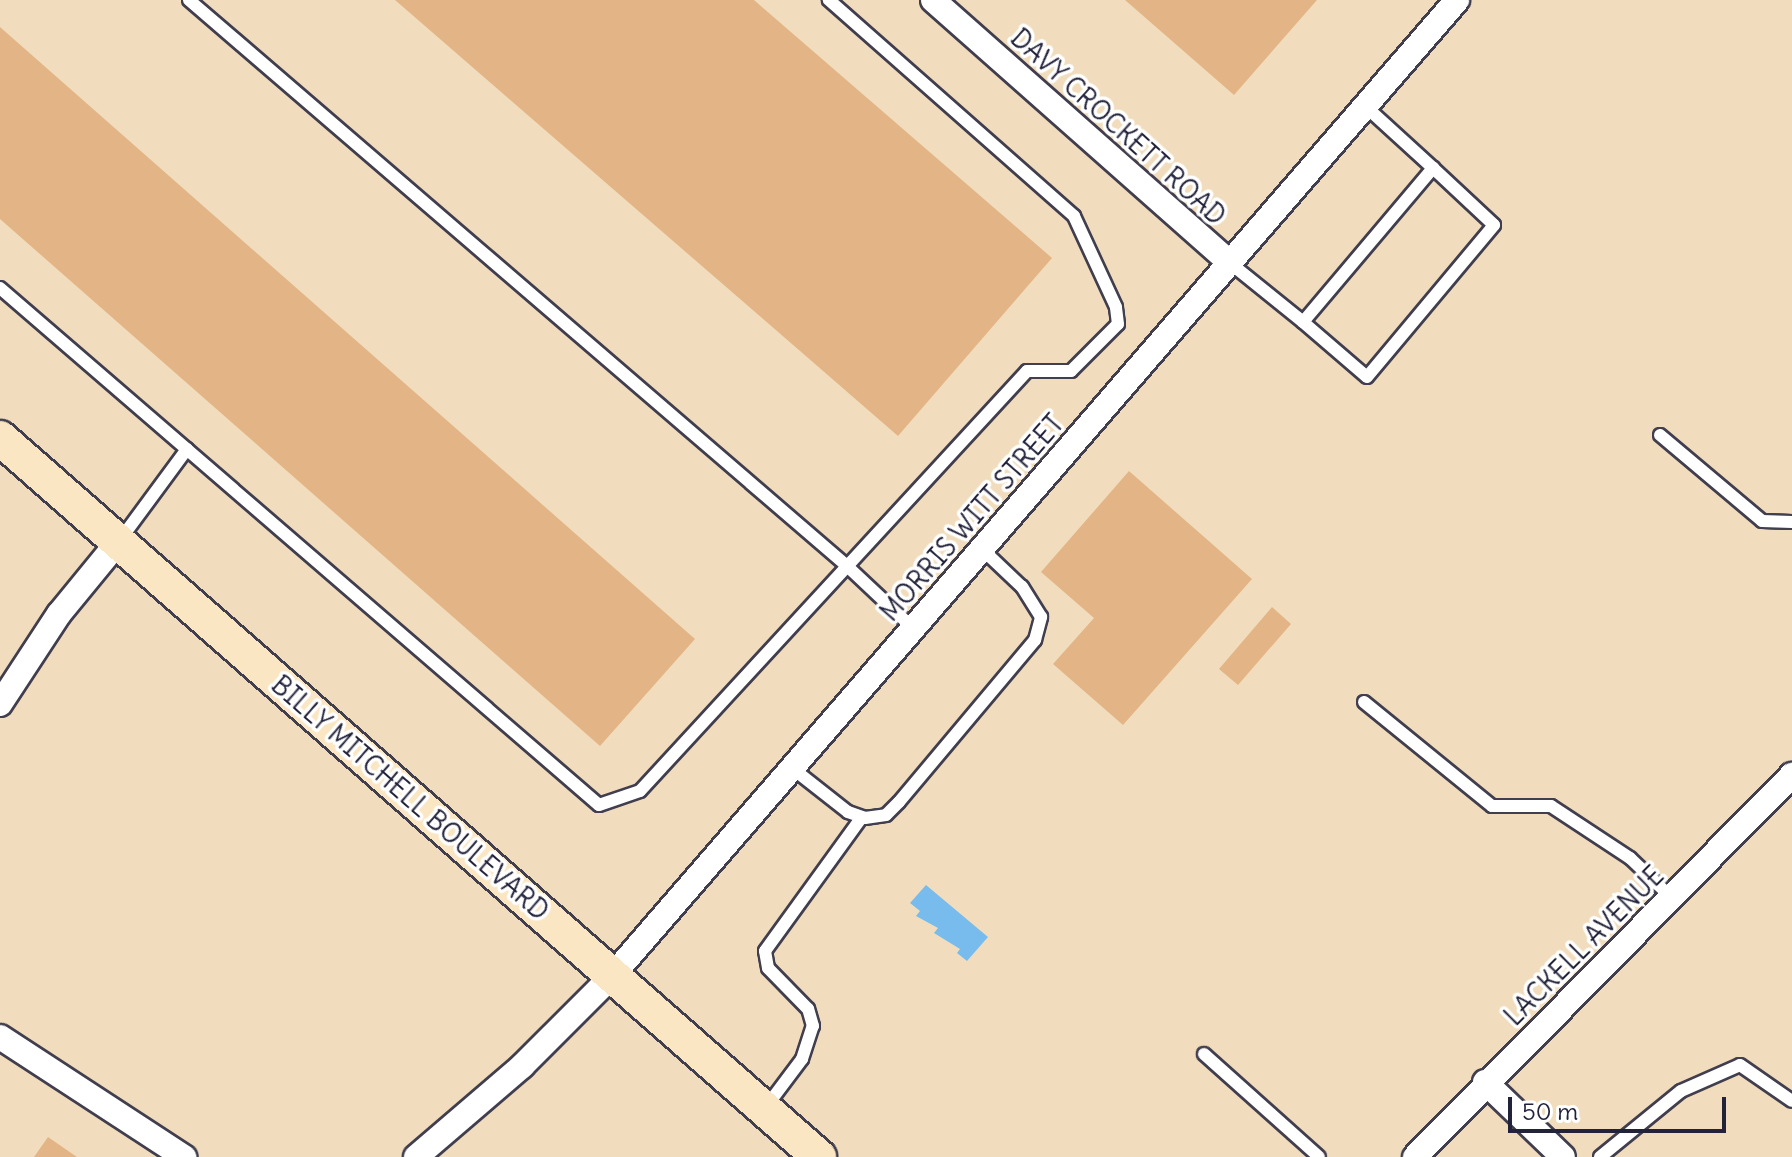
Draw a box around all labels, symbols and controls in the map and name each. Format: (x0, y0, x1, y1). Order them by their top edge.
street label: DAVY CROCKETT ROAD (1004, 22, 1232, 232)
street label: MORRIS WITT STREET (874, 408, 1070, 628)
street label: BILLY MITCHELL BOULEVARD (265, 669, 555, 927)
street label: LACKELL AVENUE (1498, 860, 1670, 1032)
scale bar (1512, 1081, 1730, 1131)
text: 50 m (1522, 1096, 1578, 1126)

